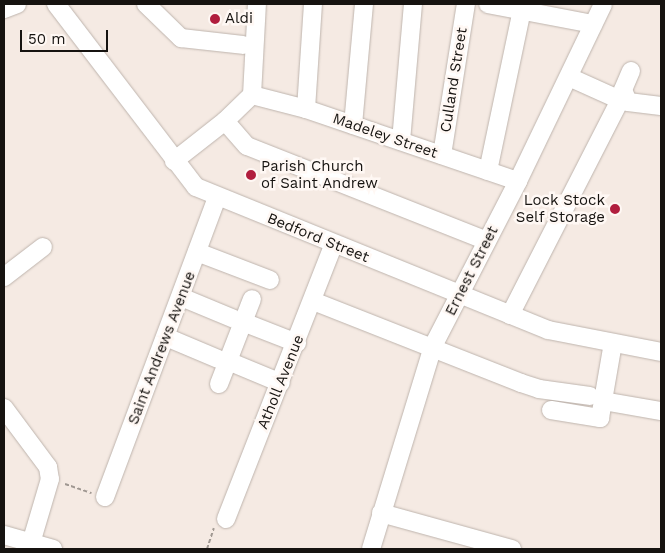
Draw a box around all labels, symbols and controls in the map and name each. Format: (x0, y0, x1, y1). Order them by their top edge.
place label: Aldi (225, 10, 253, 28)
marker: Aldi (209, 13, 221, 25)
scale bar (22, 20, 110, 52)
street label: Culland Street (437, 26, 471, 134)
text: 50 m (28, 30, 65, 48)
street label: Madeley Street (330, 110, 440, 162)
place label: Parish Church of Saint Andrew (261, 157, 379, 192)
marker: Parish Church of Saint Andrew (245, 169, 257, 181)
place label: Lock Stock Self Storage (515, 191, 605, 226)
marker: Lock Stock Self Storage (609, 203, 621, 215)
street label: Bedford Street (265, 209, 371, 267)
street label: Ernest Street (442, 223, 502, 319)
street label: Saint Andrews Avenue (124, 268, 200, 428)
street label: Atholl Avenue (254, 332, 308, 432)

